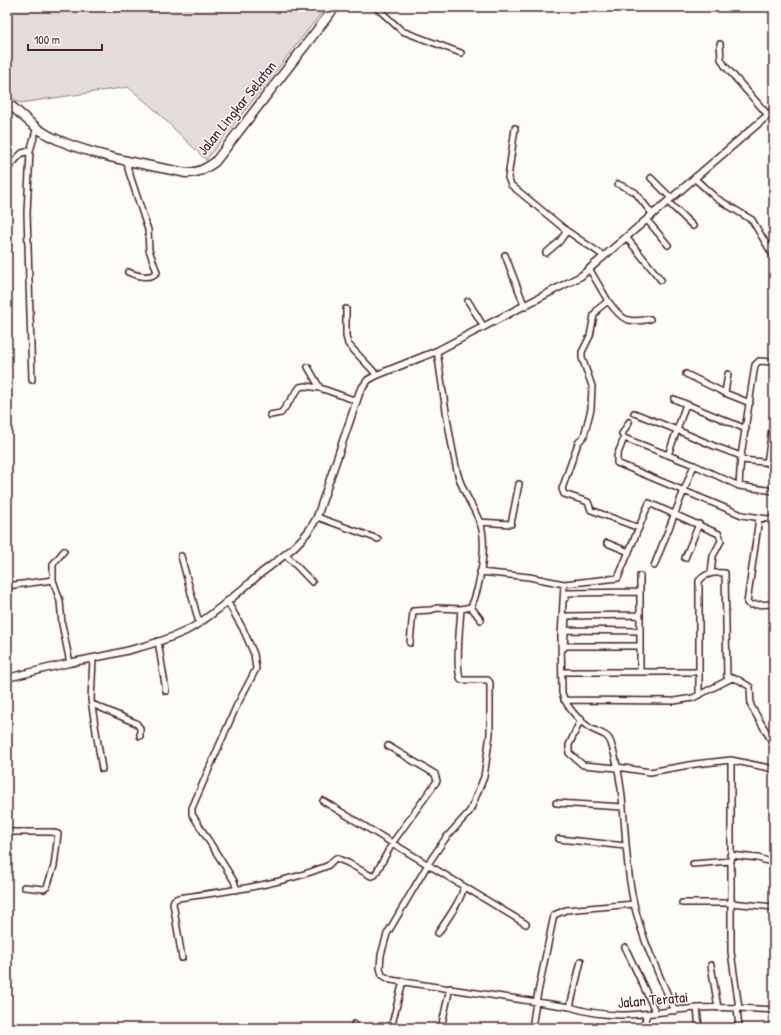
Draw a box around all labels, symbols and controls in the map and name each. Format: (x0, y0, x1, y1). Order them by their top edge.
scale bar (28, 26, 102, 52)
text: 100 m (34, 31, 60, 48)
street label: Jalan Lingkar Selatan (192, 56, 281, 159)
street label: Jalan Teratai (617, 986, 689, 1013)

